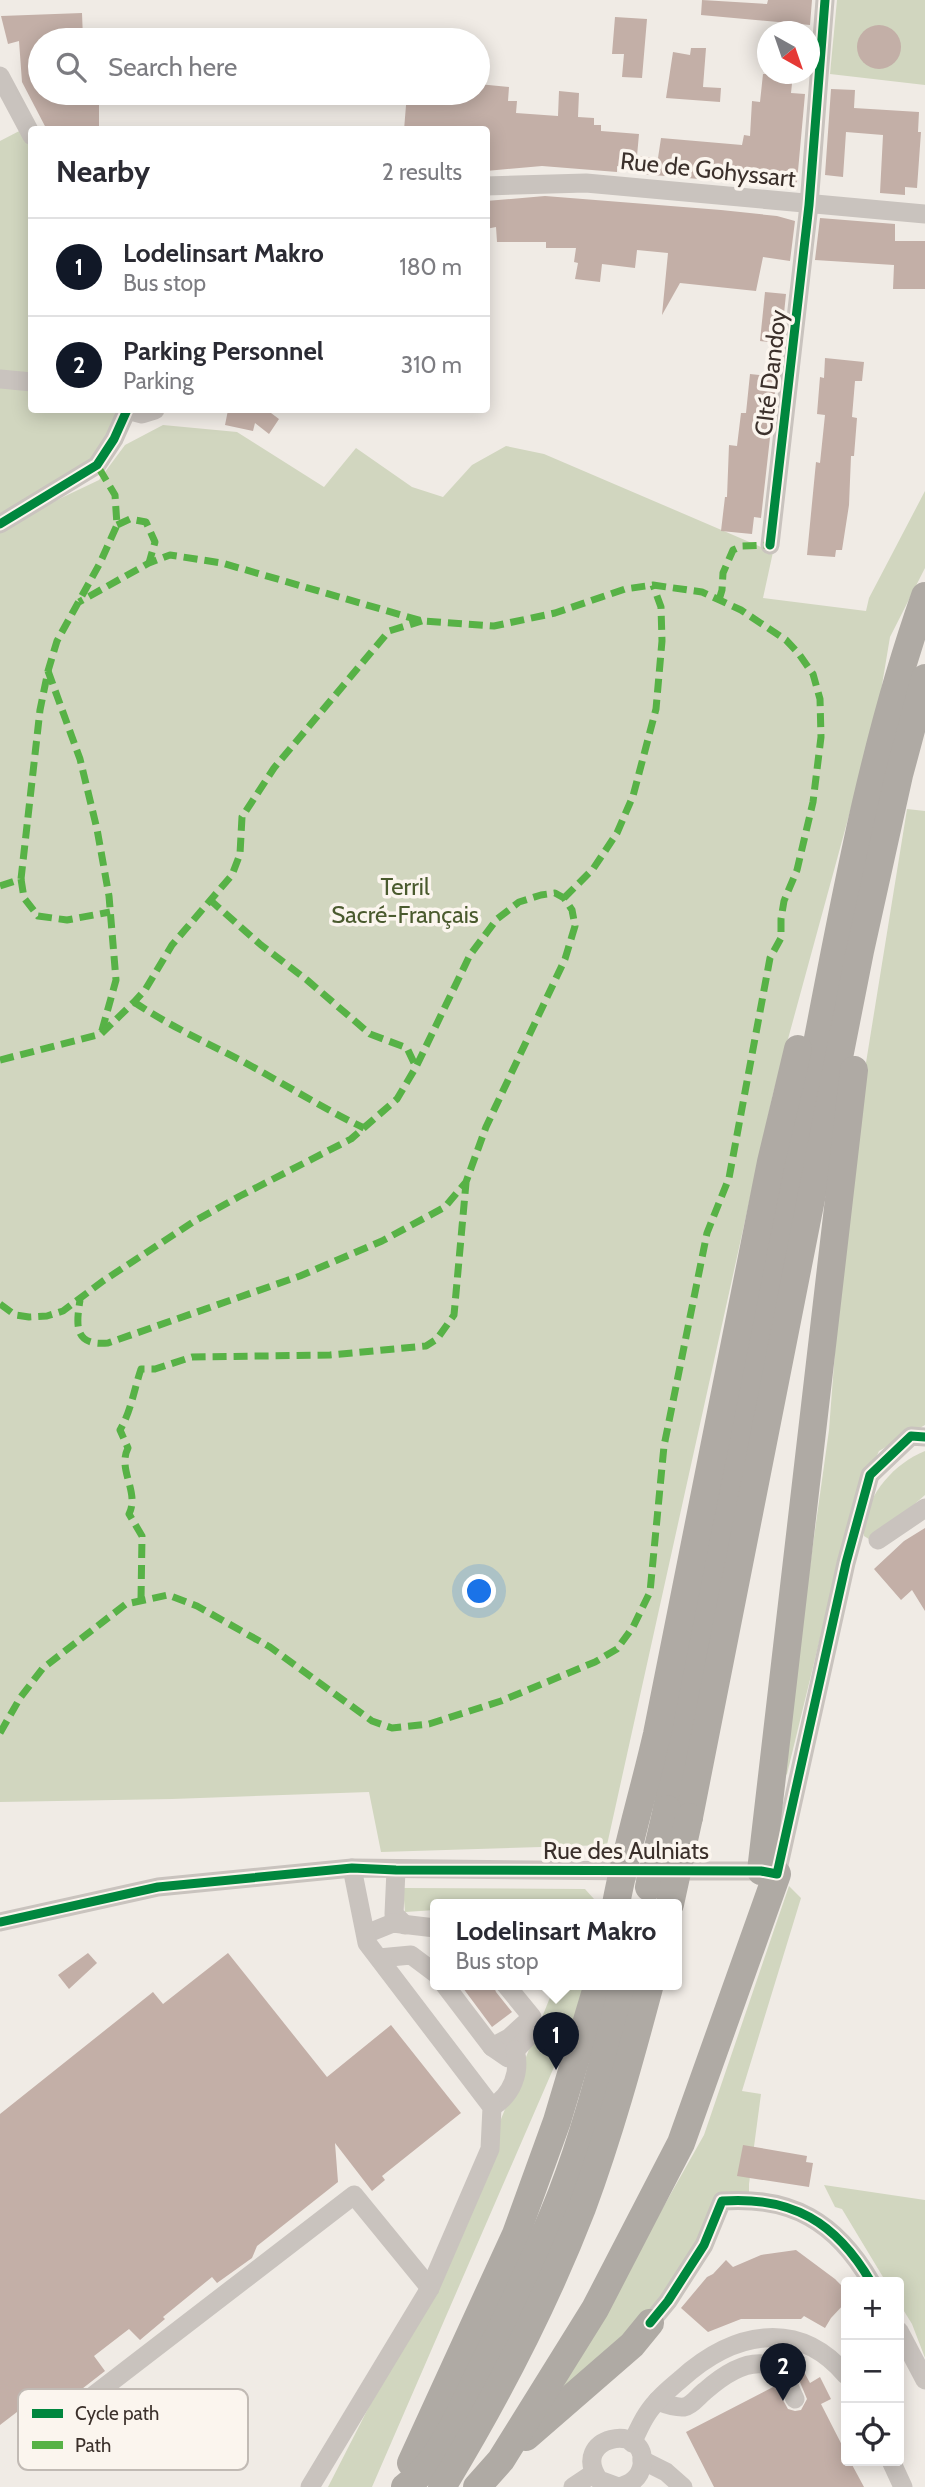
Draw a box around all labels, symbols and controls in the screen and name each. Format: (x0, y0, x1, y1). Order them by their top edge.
north arrow (757, 21, 820, 84)
search box (28, 28, 490, 105)
icon: search (52, 48, 90, 86)
text: Search here (108, 51, 237, 83)
street label: Rue de Gohyssart (619, 146, 797, 193)
text: Nearby (56, 153, 150, 190)
text: 2 results (382, 158, 462, 186)
text: Lodelinsart Makro (123, 237, 324, 269)
text: 1 (75, 253, 83, 281)
text: 180 m (399, 253, 462, 281)
text: Bus stop (123, 269, 206, 297)
street label: CIté Dandoy (748, 308, 793, 438)
text: Parking Personnel (123, 335, 324, 367)
text: 2 (73, 351, 85, 379)
text: 310 m (401, 351, 462, 379)
text: Parking (123, 367, 194, 395)
park label: Terril Sacré-Français (331, 872, 479, 929)
your location (462, 1574, 496, 1608)
street label: Rue des Aulniats (543, 1836, 709, 1865)
popup (430, 1899, 682, 1990)
text: Lodelinsart Makro (456, 1915, 656, 1947)
text: Bus stop (456, 1947, 539, 1975)
pin: 1 (533, 2012, 579, 2070)
map controls (841, 2277, 904, 2466)
button: + (841, 2277, 904, 2340)
button: − (841, 2340, 904, 2403)
pin: 2 (760, 2343, 806, 2401)
legend (18, 2389, 248, 2470)
text: Cycle path (75, 2402, 159, 2425)
button: locate (841, 2403, 904, 2466)
text: Path (75, 2434, 111, 2457)

